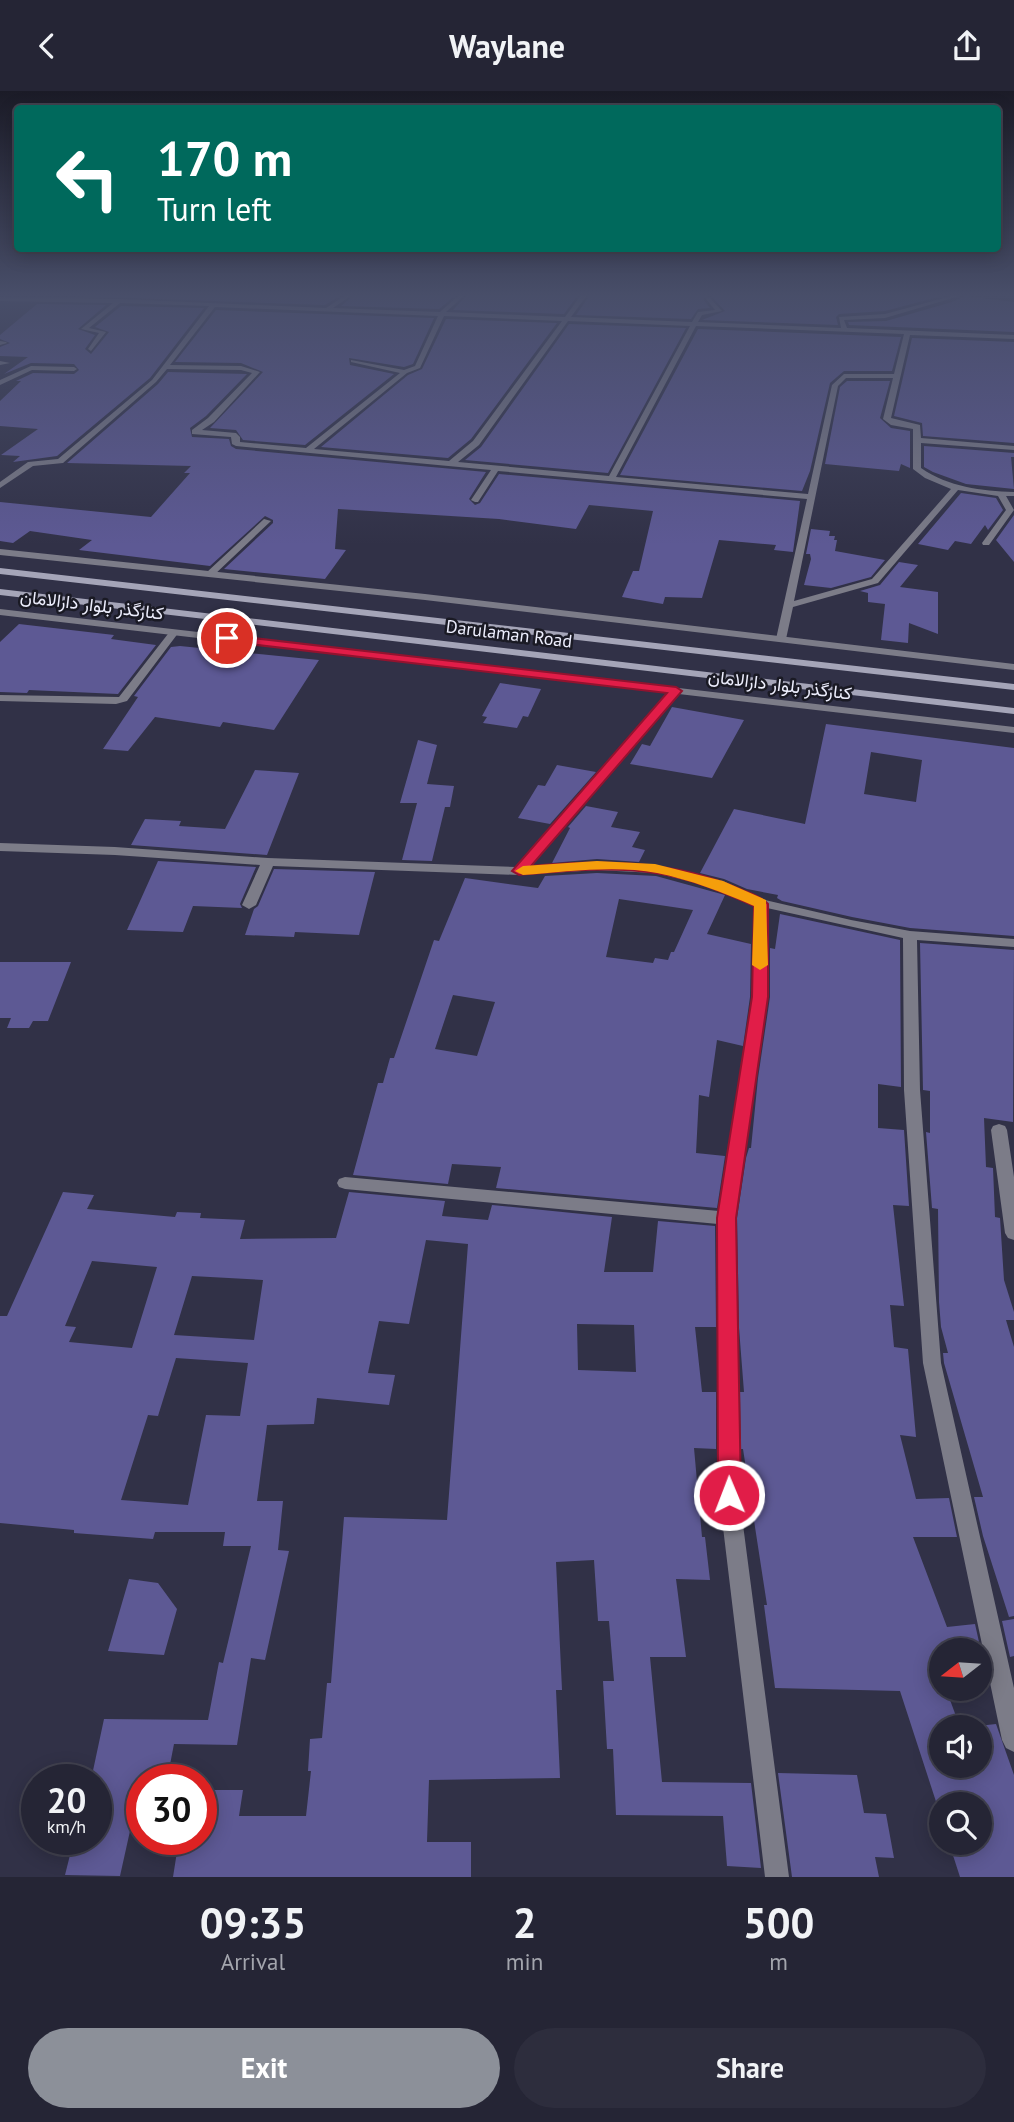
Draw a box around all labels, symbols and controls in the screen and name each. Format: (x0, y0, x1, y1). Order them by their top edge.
text: Waylane (449, 25, 565, 67)
icon: back (28, 27, 66, 65)
icon: share (948, 27, 986, 65)
text: 170 m (157, 126, 292, 190)
icon: left (42, 133, 133, 224)
text: Turn left (157, 188, 272, 230)
street label: کنارگذر بلوار دارالامان (19, 584, 165, 625)
pin (197, 608, 257, 668)
street label: Darulaman Road (445, 614, 573, 653)
icon: arrive (208, 619, 246, 657)
street label: کنارگذر بلوار دارالامان (707, 664, 853, 705)
position arrow (692, 1458, 766, 1532)
north arrow (929, 1638, 992, 1701)
map controls (929, 1638, 992, 1855)
button: sound (929, 1715, 992, 1778)
speed limit sign: 30 (126, 1764, 217, 1855)
text: 20 (47, 1777, 86, 1823)
button: search (929, 1792, 992, 1855)
text: km/h (47, 1815, 86, 1838)
text: 09:35 (200, 1895, 306, 1950)
text: 2 (513, 1895, 536, 1950)
text: 500 (743, 1895, 814, 1950)
text: Arrival (221, 1947, 285, 1976)
text: min (506, 1947, 543, 1976)
text: m (769, 1947, 788, 1976)
button: Exit (28, 2028, 500, 2108)
button: Share (514, 2028, 986, 2108)

